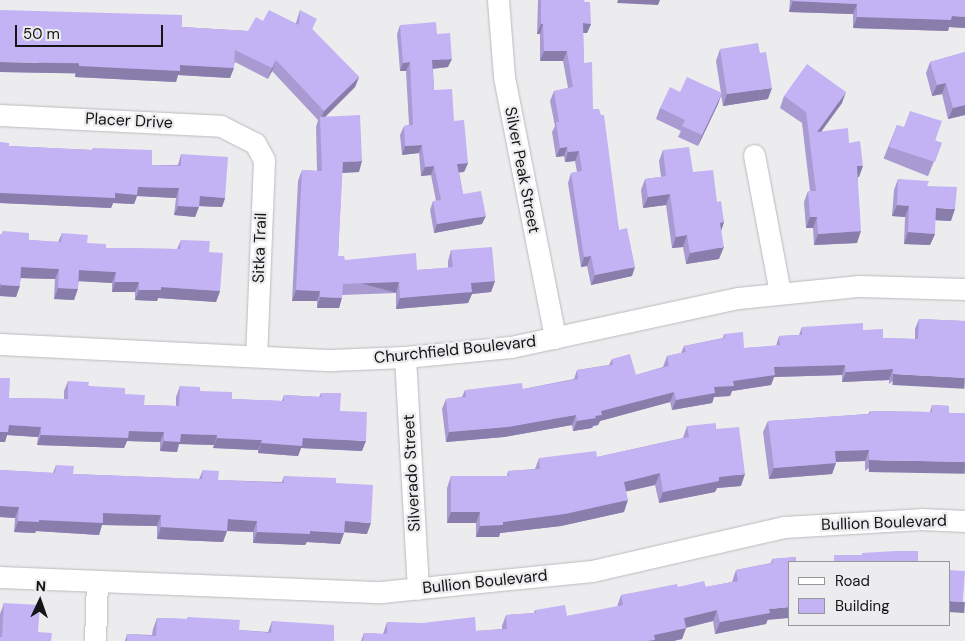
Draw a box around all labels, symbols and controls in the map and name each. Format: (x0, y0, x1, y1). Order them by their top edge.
scale bar (18, 15, 165, 47)
text: 50 m (23, 24, 60, 44)
street label: Silver Peak Street (500, 105, 544, 235)
street label: Placer Drive (85, 109, 173, 133)
street label: Sitka Trail (249, 212, 271, 284)
street label: Churchfield Boulevard (373, 332, 537, 368)
street label: Silverado Street (399, 414, 425, 532)
street label: Bullion Boulevard (821, 511, 947, 535)
legend (788, 561, 950, 626)
street label: Bullion Boulevard (421, 566, 549, 598)
text: Road (835, 571, 870, 591)
north arrow (15, 576, 65, 626)
text: N (35, 577, 46, 595)
text: Building (835, 596, 890, 616)

